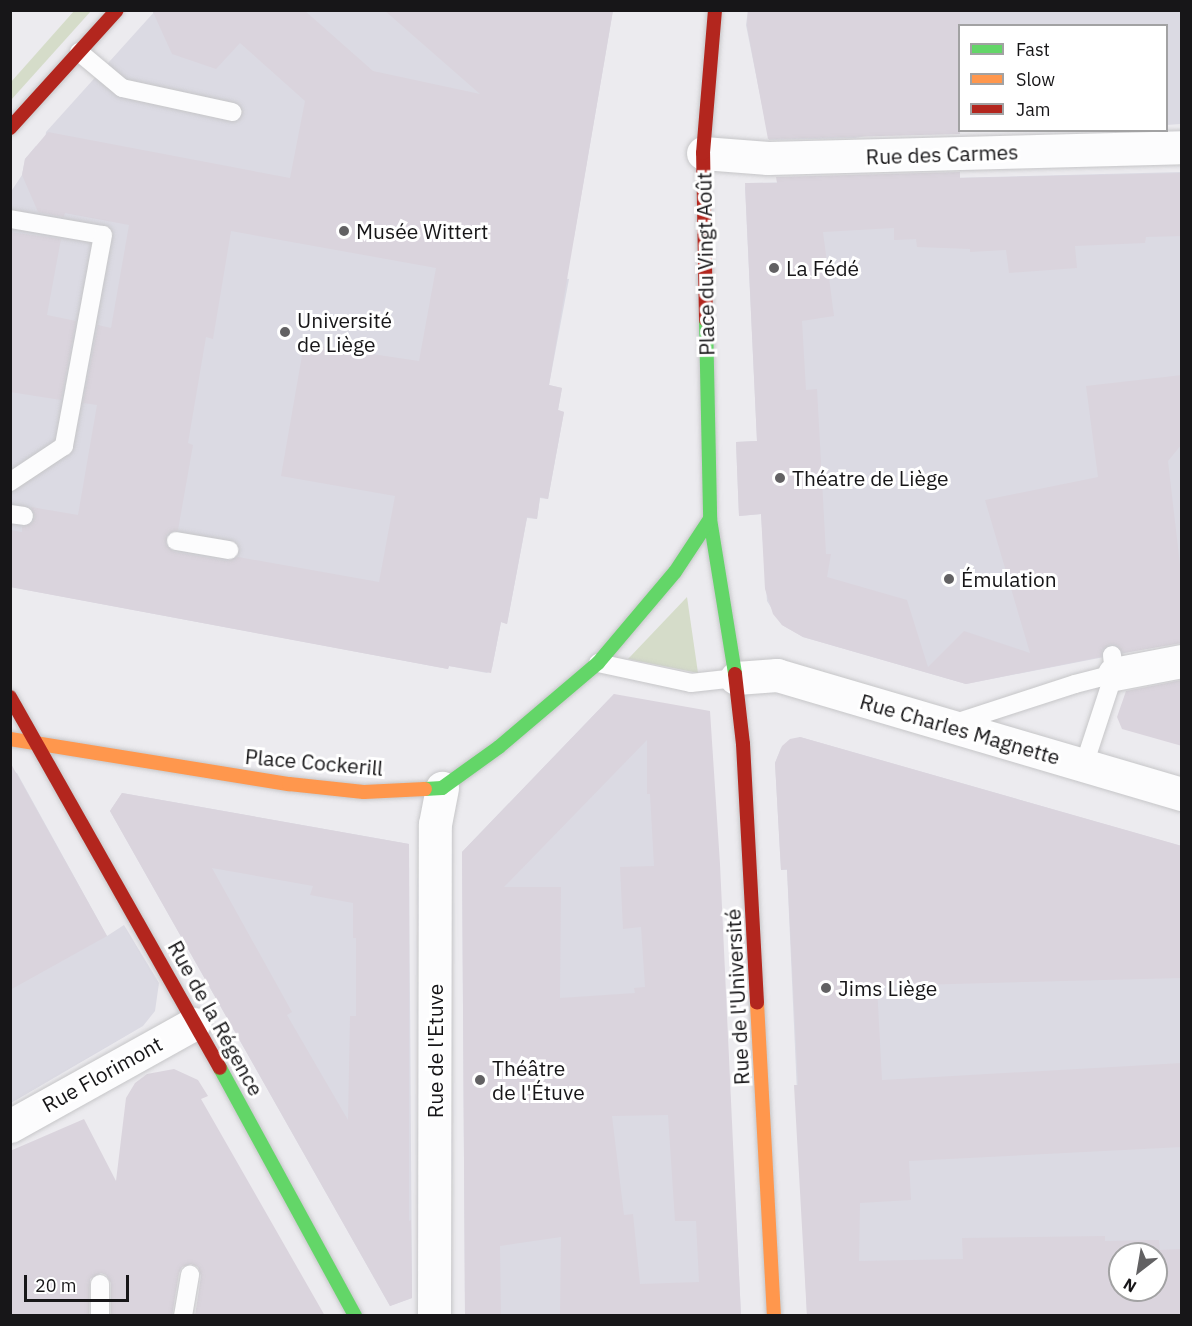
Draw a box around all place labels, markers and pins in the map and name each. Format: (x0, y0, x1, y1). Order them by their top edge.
place label: Musée Wittert (356, 218, 488, 244)
marker: Musée Wittert (337, 224, 351, 238)
place label: La Fédé (786, 255, 859, 281)
marker: La Fédé (767, 261, 781, 275)
place label: Université de Liège (297, 307, 392, 357)
marker: Université de Liège (278, 325, 292, 339)
place label: Théatre de Liège (792, 465, 949, 491)
marker: Théatre de Liège (773, 471, 787, 485)
place label: Émulation (961, 566, 1057, 592)
marker: Émulation (942, 572, 956, 586)
place label: Jims Liège (838, 975, 937, 1001)
marker: Jims Liège (819, 981, 833, 995)
place label: Théâtre de l'Étuve (492, 1055, 585, 1105)
marker: Théâtre de l'Étuve (473, 1073, 487, 1087)

